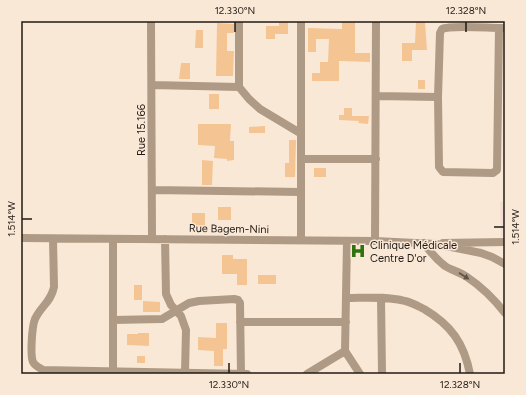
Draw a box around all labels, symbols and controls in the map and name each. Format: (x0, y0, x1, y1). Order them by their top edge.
text: 12.330°N (215, 4, 255, 17)
text: 12.328°N (446, 4, 486, 17)
street label: Rue 15.166 (135, 104, 148, 156)
text: 1.514°W (5, 201, 18, 237)
text: 1.514°W (509, 209, 522, 245)
street label: Rue Bagem-Nini (189, 222, 269, 236)
place label: Clinique Médicale Centre D'or (370, 239, 457, 265)
hospital icon: Clinique Médicale Centre D'or (349, 242, 367, 260)
one-way arrow (459, 272, 469, 280)
text: 12.330°N (209, 378, 249, 391)
text: 12.328°N (440, 378, 480, 391)

